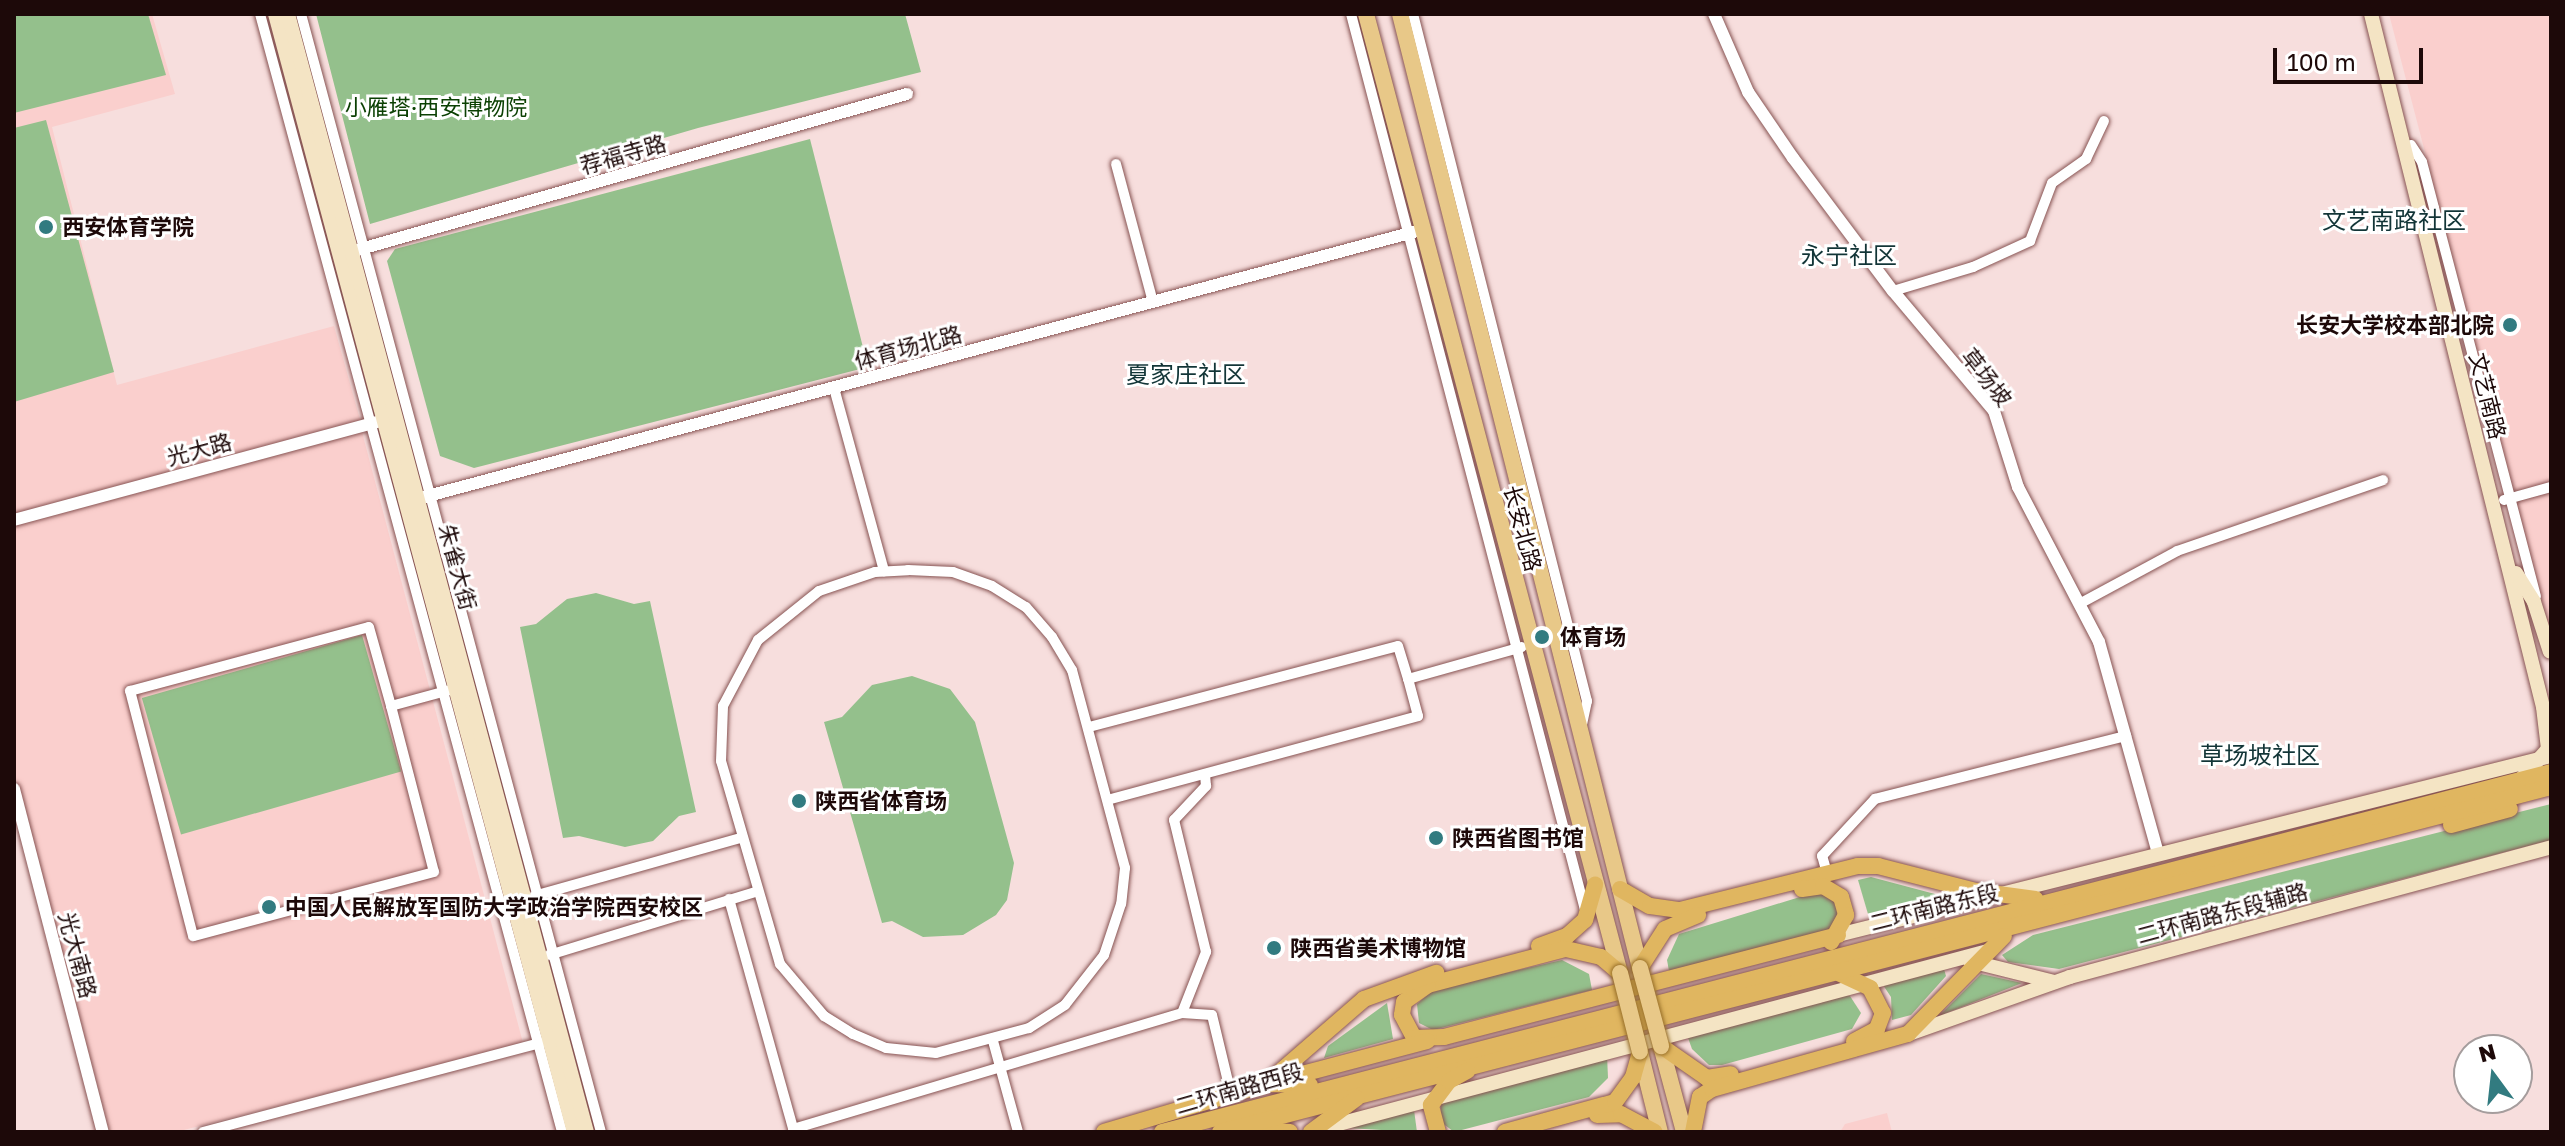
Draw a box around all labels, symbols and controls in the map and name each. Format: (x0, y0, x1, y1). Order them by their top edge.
scale bar (2277, 32, 2427, 82)
text: 100 m (2287, 47, 2356, 76)
park label: 小雁塔·西安博物院 (345, 94, 527, 120)
street label: 荐福寺路 (577, 129, 669, 179)
district label: 文艺南路社区 (2322, 206, 2466, 234)
place label: 西安体育学院 (62, 214, 194, 240)
marker: 西安体育学院 (37, 218, 55, 236)
district label: 永宁社区 (1801, 241, 1897, 269)
place label: 长安大学校本部北院 (2296, 312, 2494, 338)
marker: 长安大学校本部北院 (2501, 316, 2519, 334)
street label: 体育场北路 (851, 320, 965, 374)
street label: 草场坡 (1956, 343, 2018, 411)
street label: 文艺南路 (2465, 350, 2511, 442)
district label: 夏家庄社区 (1126, 360, 1246, 388)
street label: 光大路 (164, 428, 234, 470)
street label: 长安北路 (1499, 482, 1547, 574)
street label: 朱雀大街 (434, 521, 482, 613)
place label: 体育场 (1560, 624, 1626, 650)
marker: 体育场 (1531, 626, 1553, 648)
district label: 草场坡社区 (2200, 741, 2320, 769)
place label: 陕西省体育场 (815, 788, 947, 814)
marker: 陕西省体育场 (790, 792, 808, 810)
place label: 陕西省图书馆 (1452, 825, 1584, 851)
marker: 陕西省图书馆 (1427, 829, 1445, 847)
street label: 二环南路东段辅路 (2134, 877, 2310, 949)
street label: 二环南路东段 (1867, 878, 2001, 936)
place label: 中国人民解放军国防大学政治学院西安校区 (285, 894, 703, 920)
marker: 中国人民解放军国防大学政治学院西安校区 (260, 898, 278, 916)
street label: 光大南路 (54, 909, 102, 1001)
place label: 陕西省美术博物馆 (1290, 935, 1466, 961)
marker: 陕西省美术博物馆 (1265, 939, 1283, 957)
north arrow (2453, 1034, 2533, 1114)
text: N (2476, 1037, 2499, 1067)
street label: 二环南路西段 (1172, 1057, 1306, 1119)

